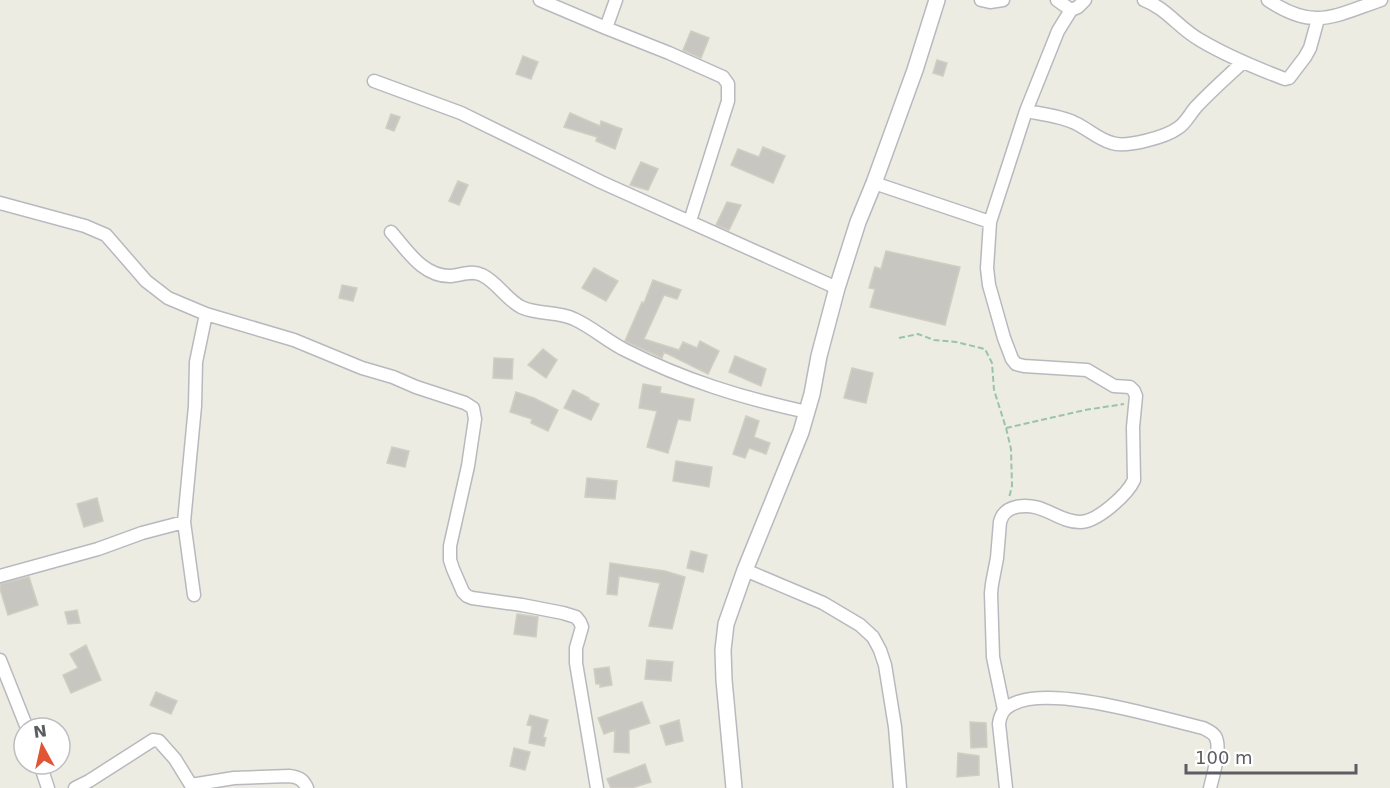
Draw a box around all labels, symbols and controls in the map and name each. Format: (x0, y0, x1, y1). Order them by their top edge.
north arrow (12, 716, 72, 776)
text: N (32, 721, 48, 742)
scale bar (1186, 737, 1356, 775)
text: 100 m (1195, 747, 1253, 768)

